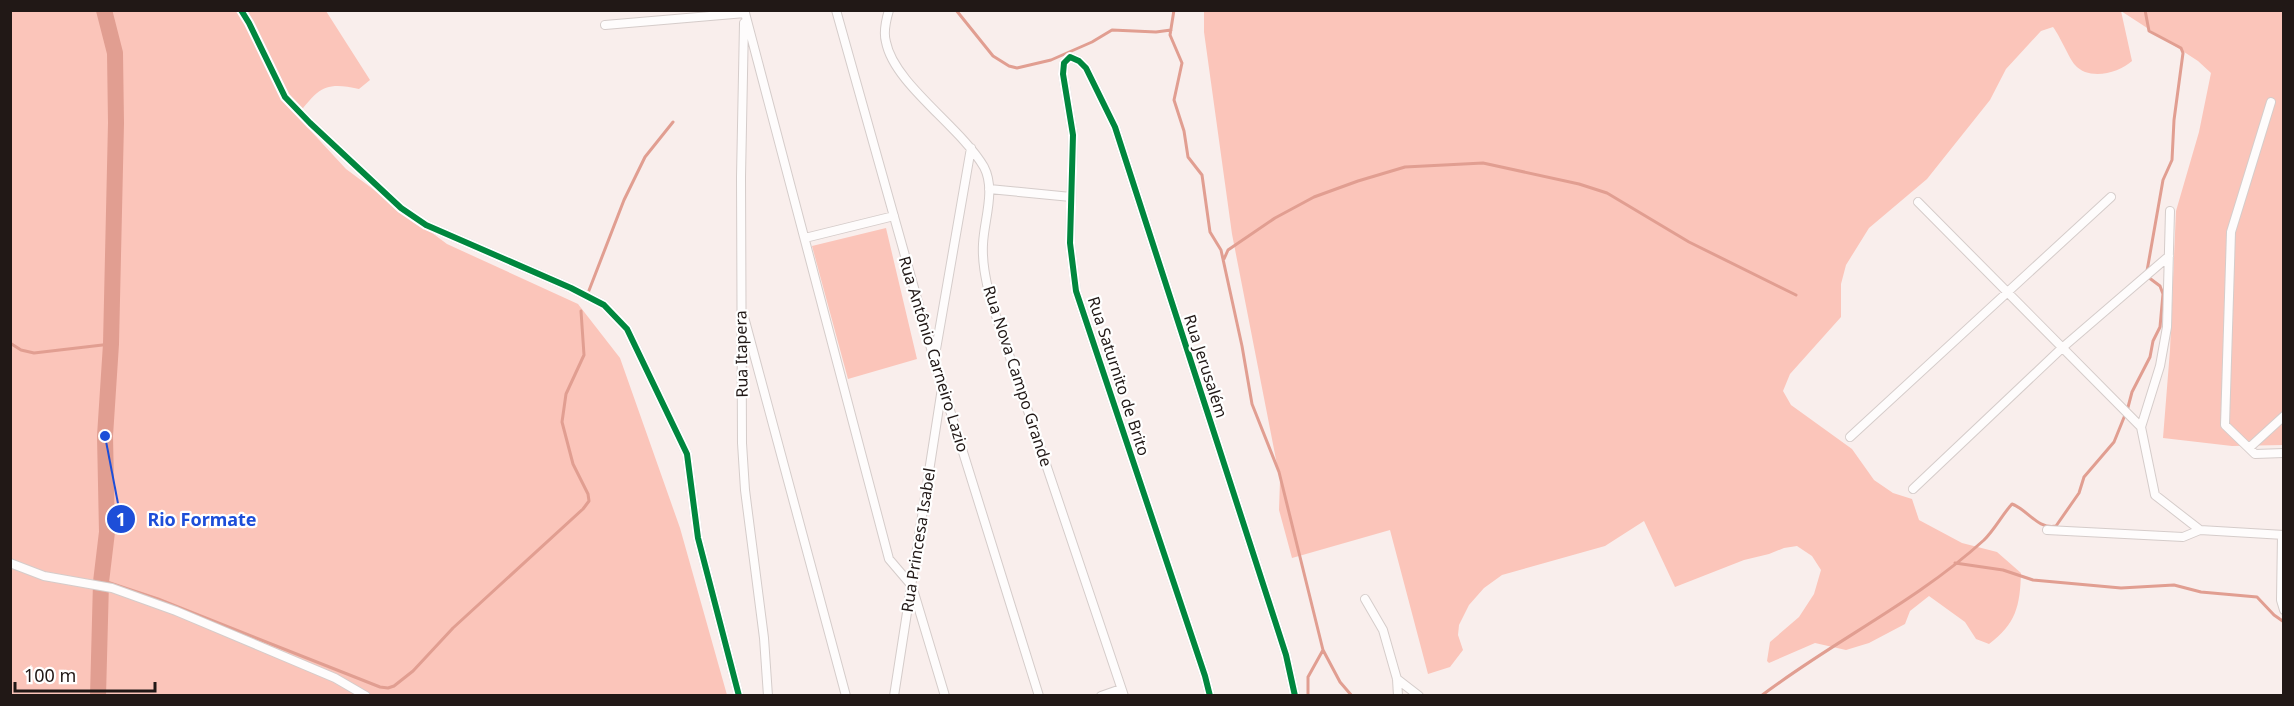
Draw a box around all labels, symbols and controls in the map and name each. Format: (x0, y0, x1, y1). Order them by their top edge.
street label: Rua Antônio Carneiro Lazio (894, 253, 974, 455)
street label: Rua Nova Campo Grande (978, 283, 1058, 469)
street label: Rua Saturnito de Brito (1083, 294, 1155, 458)
street label: Rua Itapera (729, 310, 753, 398)
street label: Rua Jerusalém (1179, 311, 1233, 421)
street label: Rua Princesa Isabel (896, 466, 940, 614)
callout: Rio Formate (106, 501, 269, 537)
text: 1 (116, 507, 126, 531)
text: Rio Formate (147, 507, 257, 531)
scale bar (15, 655, 154, 693)
text: 100 m (24, 663, 76, 687)

